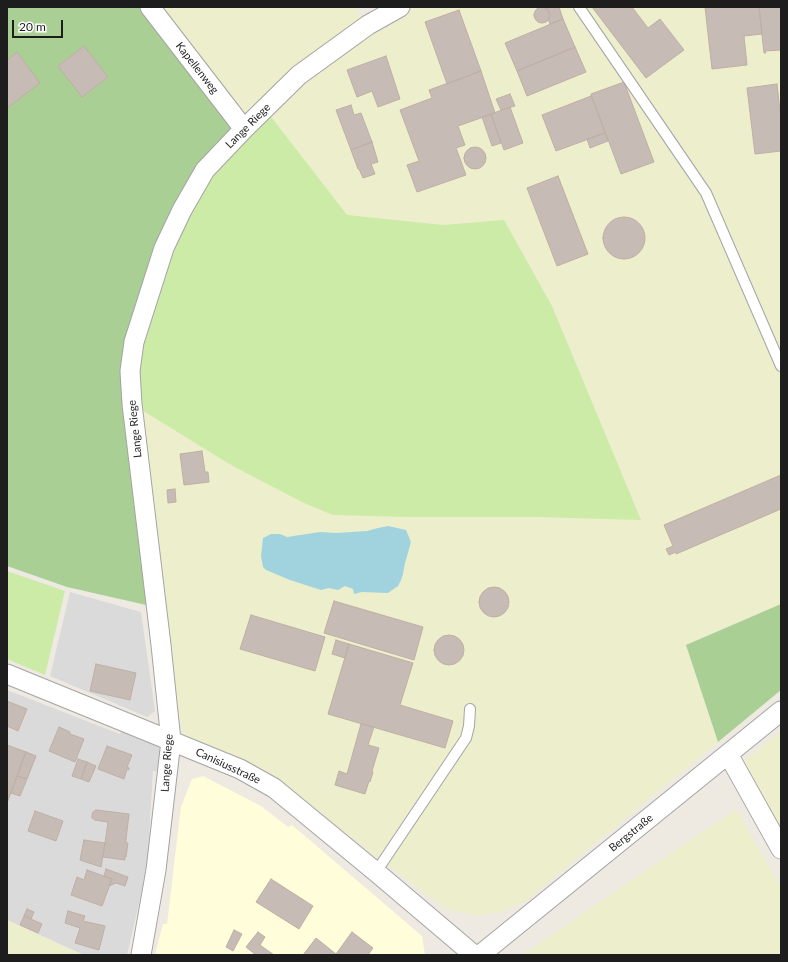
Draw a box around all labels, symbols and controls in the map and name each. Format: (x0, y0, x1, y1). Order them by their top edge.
scale bar (14, 12, 65, 38)
text: 20 m (19, 19, 46, 34)
street label: Kapellenweg (173, 40, 221, 96)
street label: Lange Riege (223, 101, 273, 151)
street label: Lange Riege (125, 399, 145, 459)
street label: Lange Riege (158, 734, 176, 792)
street label: Canisiusstraße (193, 745, 263, 787)
street label: Bergstraße (606, 811, 656, 855)

